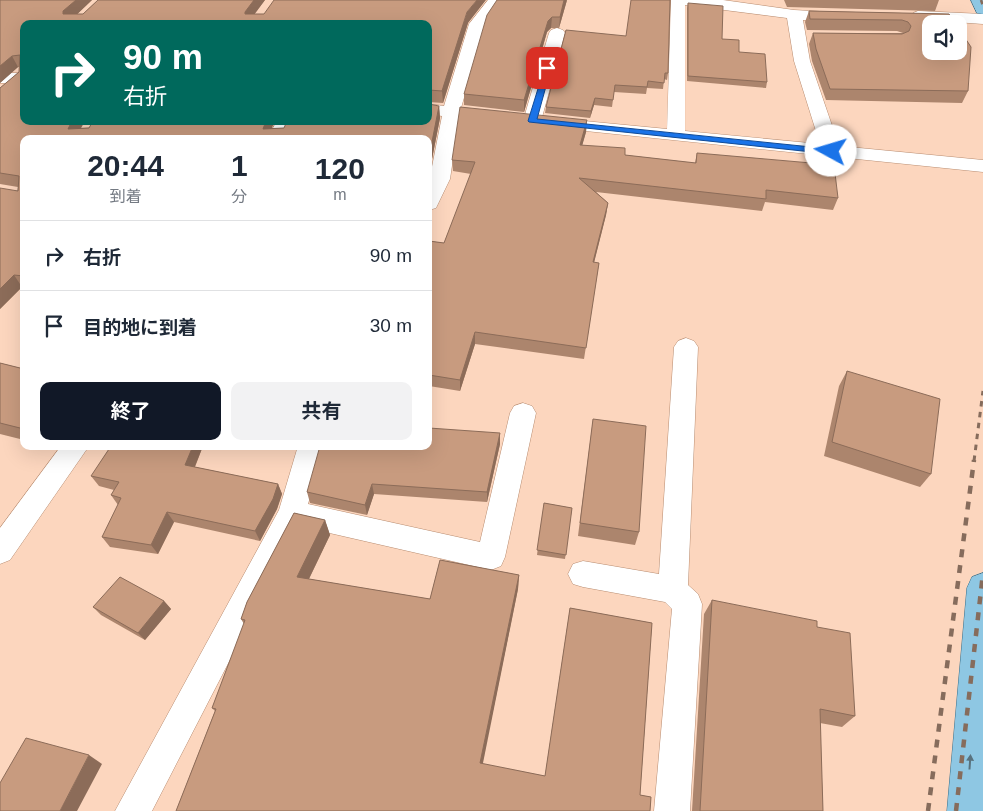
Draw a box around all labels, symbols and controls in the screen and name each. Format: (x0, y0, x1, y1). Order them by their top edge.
map controls (922, 15, 967, 60)
button: sound (922, 15, 967, 60)
text: 90 m (123, 37, 203, 76)
icon: right (40, 40, 105, 105)
pin (526, 47, 568, 89)
icon: arrive (533, 54, 561, 82)
text: 右折 (123, 84, 167, 109)
position arrow (804, 124, 856, 176)
text: 20:44 (87, 149, 164, 182)
text: 1 (231, 149, 248, 182)
text: 120 (315, 152, 365, 185)
text: m (333, 186, 346, 203)
text: 到着 (109, 188, 142, 205)
text: 分 (231, 188, 247, 205)
icon: right (40, 242, 68, 270)
text: 90 m (370, 245, 412, 266)
text: 右折 (83, 247, 121, 268)
icon: arrive (40, 312, 68, 340)
text: 30 m (370, 315, 412, 336)
text: 目的地に到着 (83, 317, 197, 338)
button: 終了 (40, 382, 221, 440)
button: 共有 (231, 382, 412, 440)
one-way arrow (966, 754, 974, 770)

